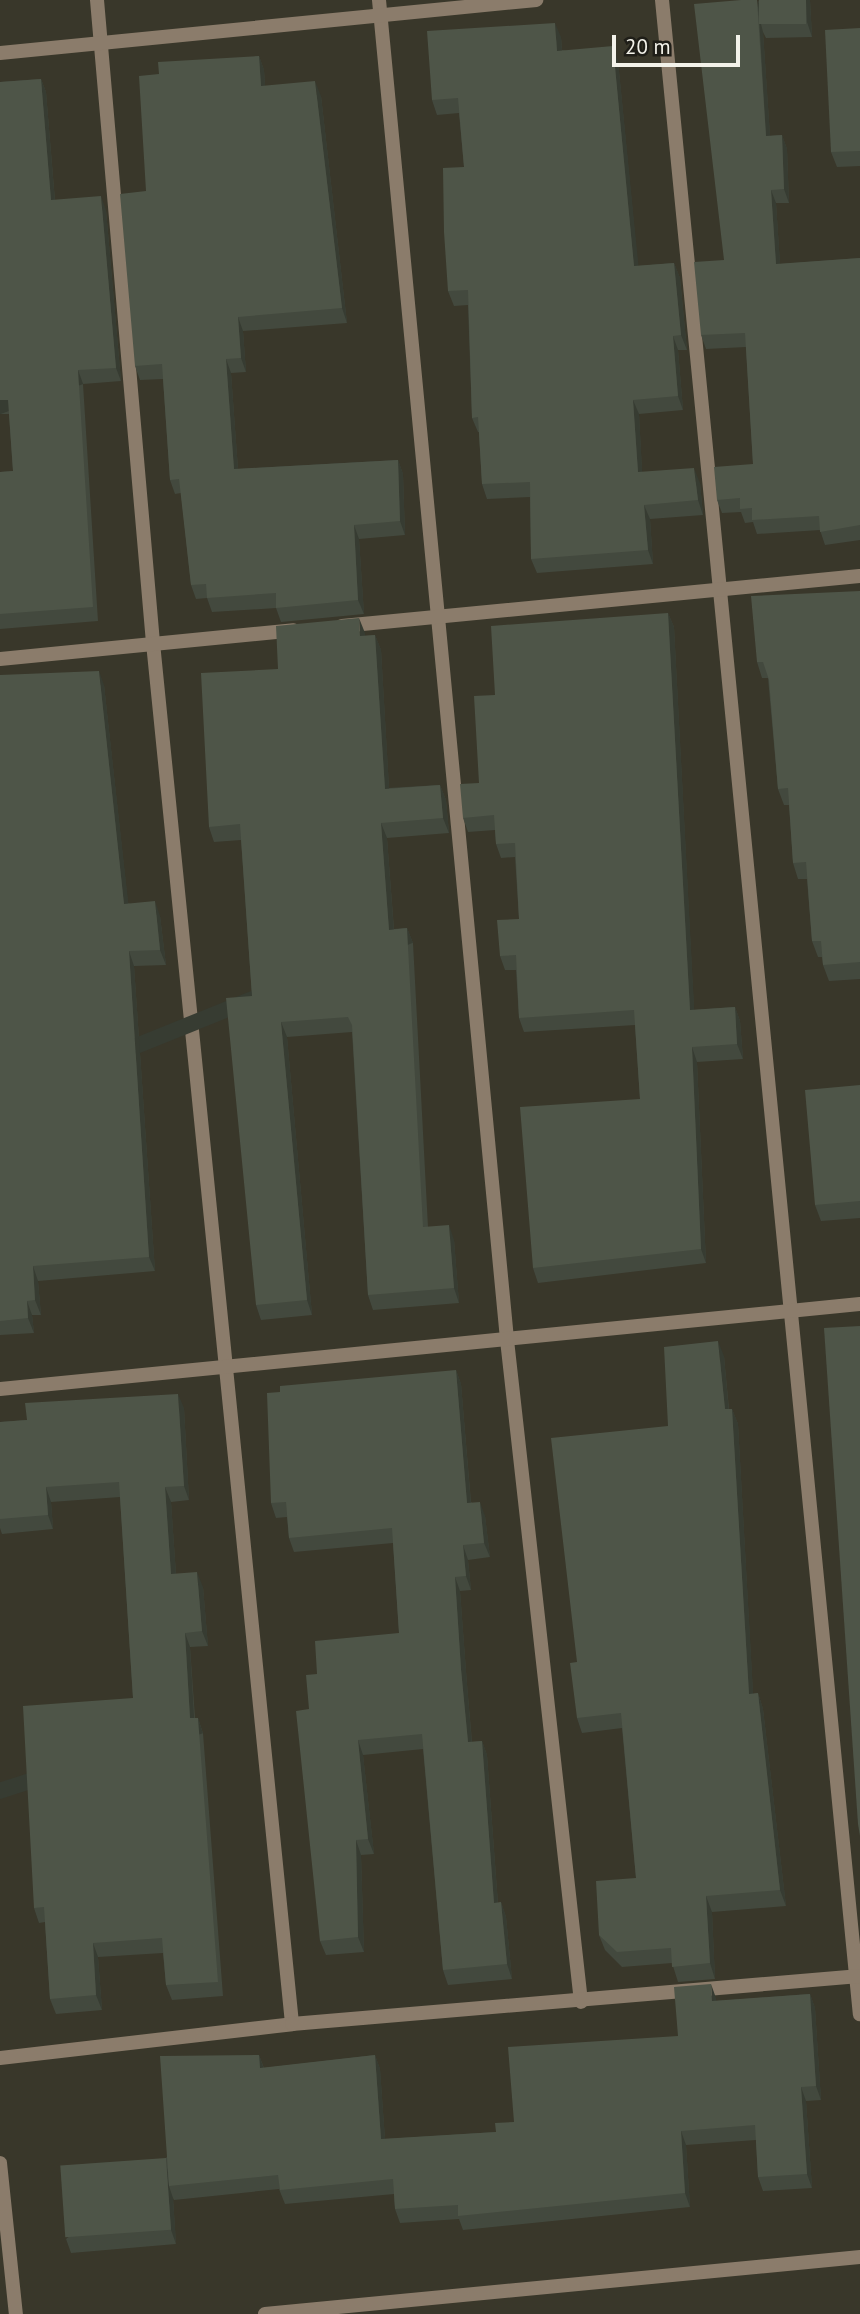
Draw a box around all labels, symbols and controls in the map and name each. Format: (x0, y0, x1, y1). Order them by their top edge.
scale bar (615, 21, 743, 65)
text: 20 m (625, 33, 671, 60)

